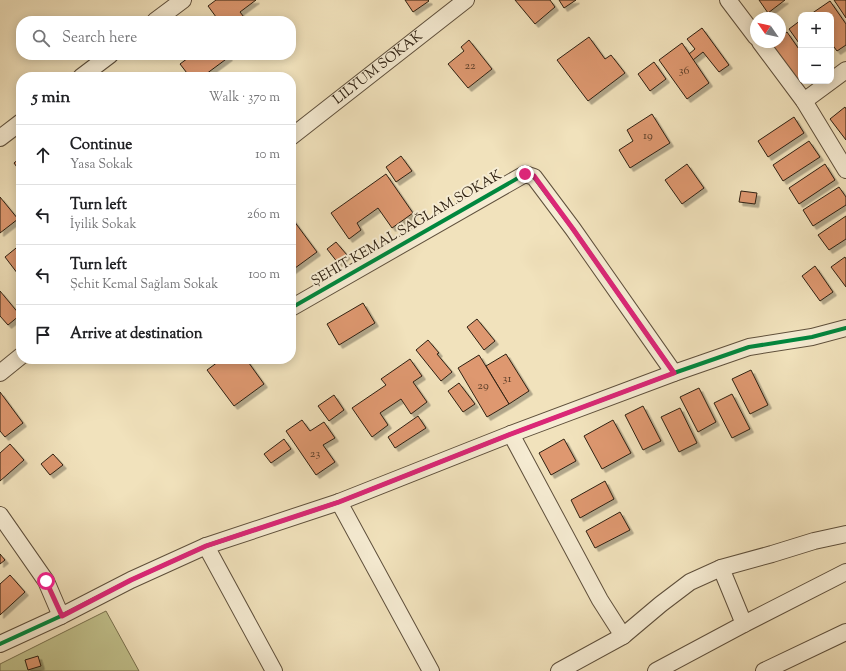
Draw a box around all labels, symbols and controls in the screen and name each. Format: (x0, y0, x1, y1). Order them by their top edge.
north arrow (750, 12, 786, 48)
map controls (798, 12, 834, 84)
button: + (798, 12, 834, 48)
search box (16, 16, 296, 60)
icon: search (30, 27, 52, 49)
street label: LILYUM SOKAK (329, 27, 428, 110)
text: Search here (62, 28, 137, 49)
button: − (798, 48, 834, 84)
house number: 22 (464, 57, 476, 75)
house number: 36 (679, 62, 689, 80)
text: 5 min (32, 86, 70, 110)
text: Walk · 370 m (209, 89, 280, 107)
house number: 19 (643, 127, 653, 145)
text: Continue (70, 135, 132, 156)
icon: ahead (32, 144, 54, 166)
text: 10 m (255, 146, 280, 164)
text: Yasa Sokak (70, 156, 133, 174)
route end (516, 165, 534, 183)
street label: ŞEHIT KEMAL SAĞLAM SOKAK (308, 166, 506, 292)
text: Turn left (70, 195, 127, 216)
icon: left (32, 204, 54, 226)
text: 260 m (247, 206, 280, 224)
text: İyilik Sokak (70, 216, 137, 234)
text: Turn left (70, 255, 127, 276)
icon: left (32, 264, 54, 286)
text: 100 m (248, 266, 280, 284)
text: Şehit Kemal Sağlam Sokak (70, 276, 218, 294)
icon: arrive (32, 324, 54, 346)
text: Arrive at destination (70, 324, 203, 345)
house number: 31 (503, 370, 511, 388)
house number: 29 (477, 377, 489, 395)
house number: 23 (310, 445, 320, 463)
route start (37, 572, 55, 590)

